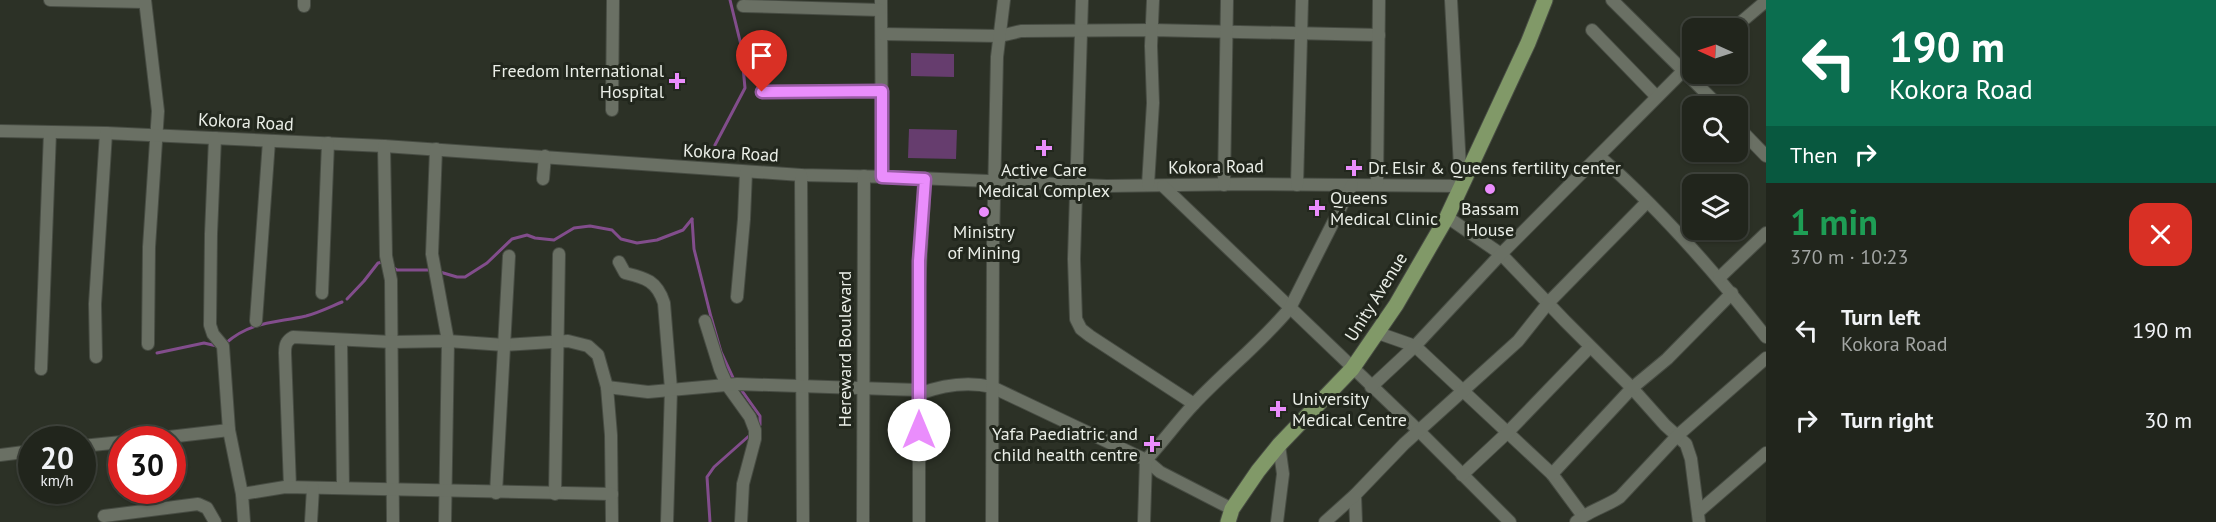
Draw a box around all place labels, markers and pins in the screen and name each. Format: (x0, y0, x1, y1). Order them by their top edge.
pin (736, 30, 787, 92)
place label: Freedom International Hospital (492, 59, 665, 103)
marker: Freedom International Hospital (668, 72, 686, 90)
marker: Active Care Medical Complex (1035, 139, 1053, 157)
place label: Dr. Elsir & Queens fertility center (1368, 156, 1621, 179)
place label: Active Care Medical Complex (978, 158, 1110, 202)
marker: Dr. Elsir & Queens fertility center (1345, 159, 1363, 177)
marker: Bassam House (1483, 182, 1497, 196)
place label: Queens Medical Clinic (1330, 186, 1438, 230)
place label: Bassam House (1461, 197, 1519, 241)
marker: Queens Medical Clinic (1308, 199, 1326, 217)
marker: Ministry of Mining (977, 205, 991, 219)
place label: Ministry of Mining (947, 220, 1021, 264)
place label: University Medical Centre (1292, 387, 1407, 431)
marker: University Medical Centre (1269, 400, 1287, 418)
place label: Yafa Paediatric and child health centre (992, 422, 1138, 466)
marker: Yafa Paediatric and child health centre (1143, 435, 1161, 453)

